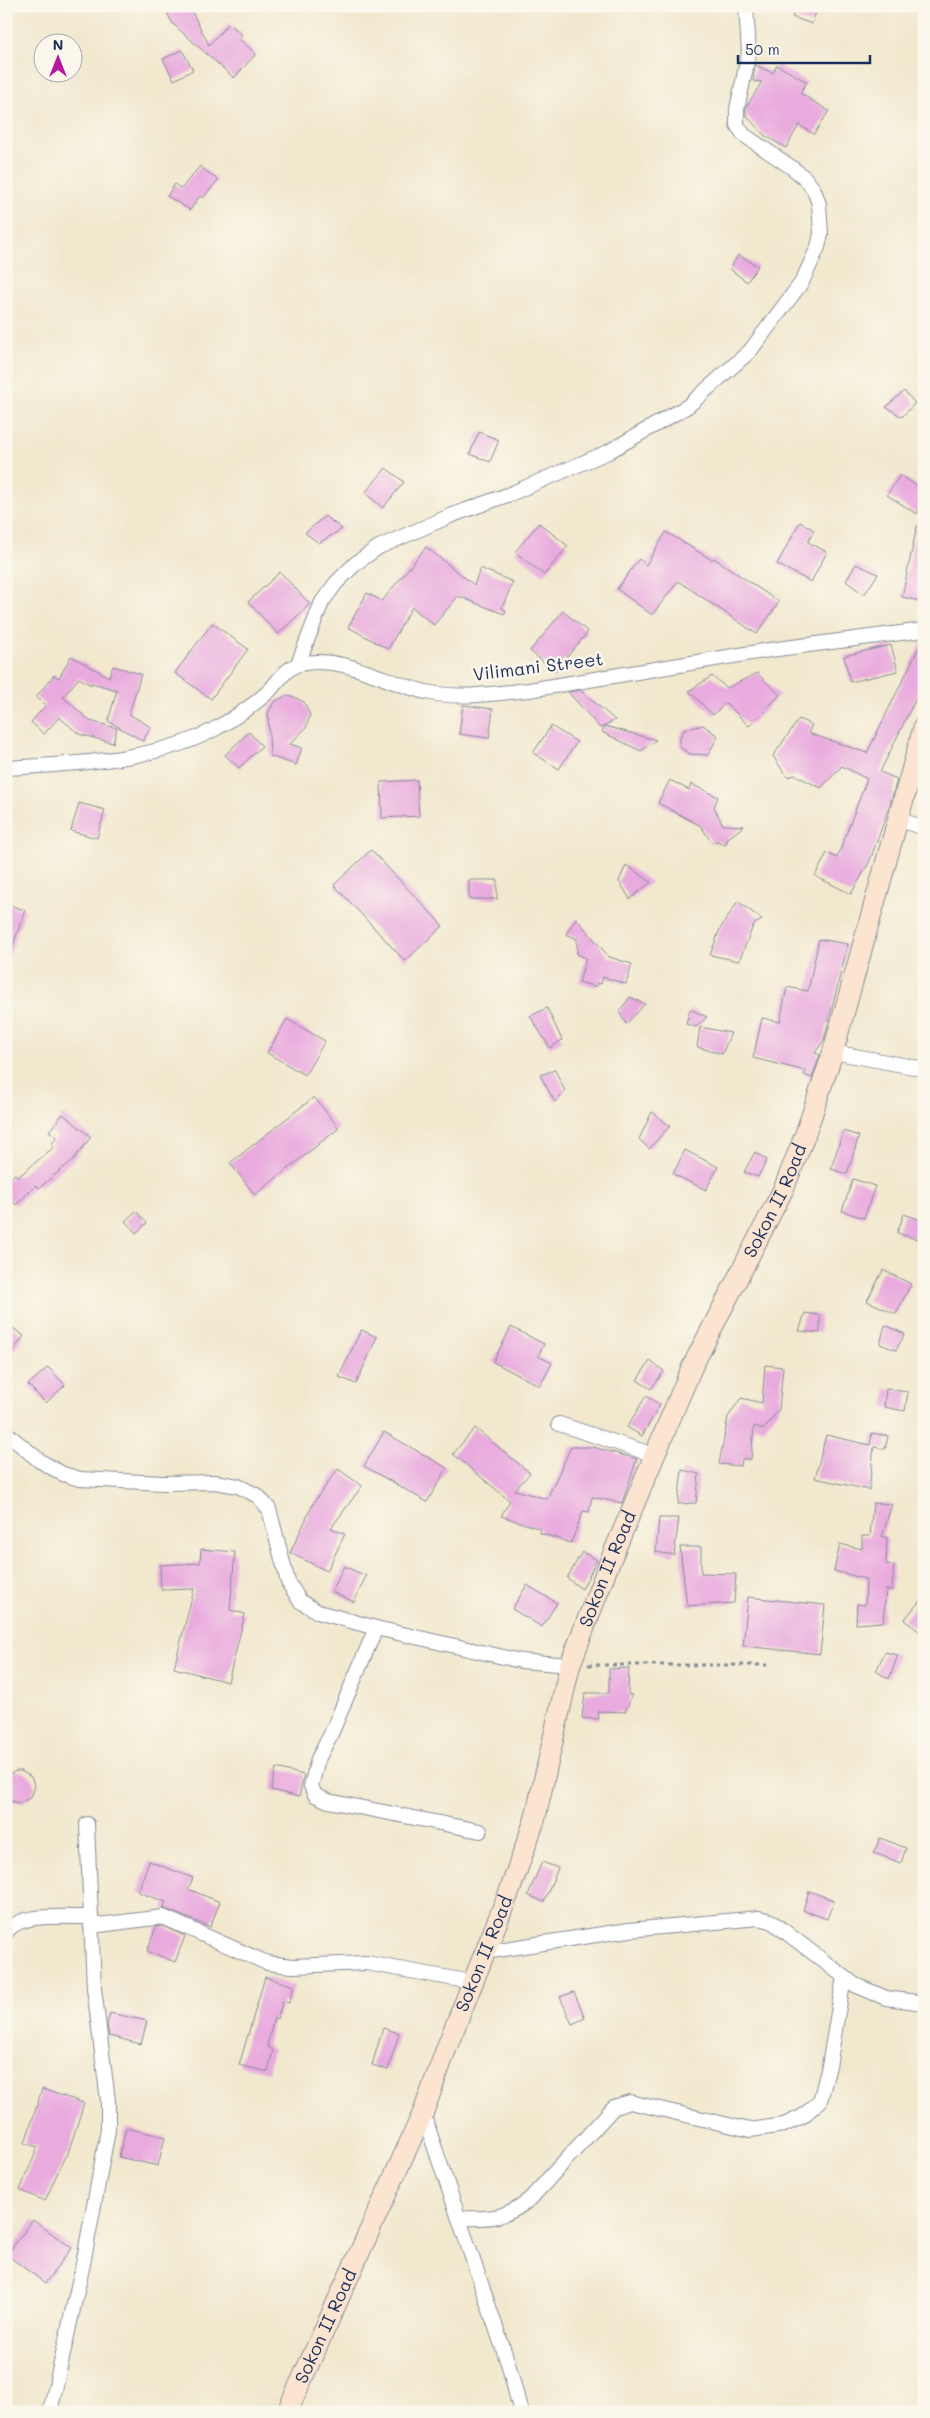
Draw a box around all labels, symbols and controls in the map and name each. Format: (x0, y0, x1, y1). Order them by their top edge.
north arrow (32, 32, 82, 82)
scale bar (738, 32, 870, 64)
text: N (53, 35, 63, 54)
text: 50 m (745, 39, 780, 59)
street label: Vilimani Street (471, 646, 604, 686)
street label: Sokon II Road (737, 1140, 811, 1262)
street label: Sokon II Road (573, 1507, 641, 1630)
street label: Sokon II Road (449, 1892, 517, 2015)
street label: Sokon II Road (289, 2265, 361, 2387)

